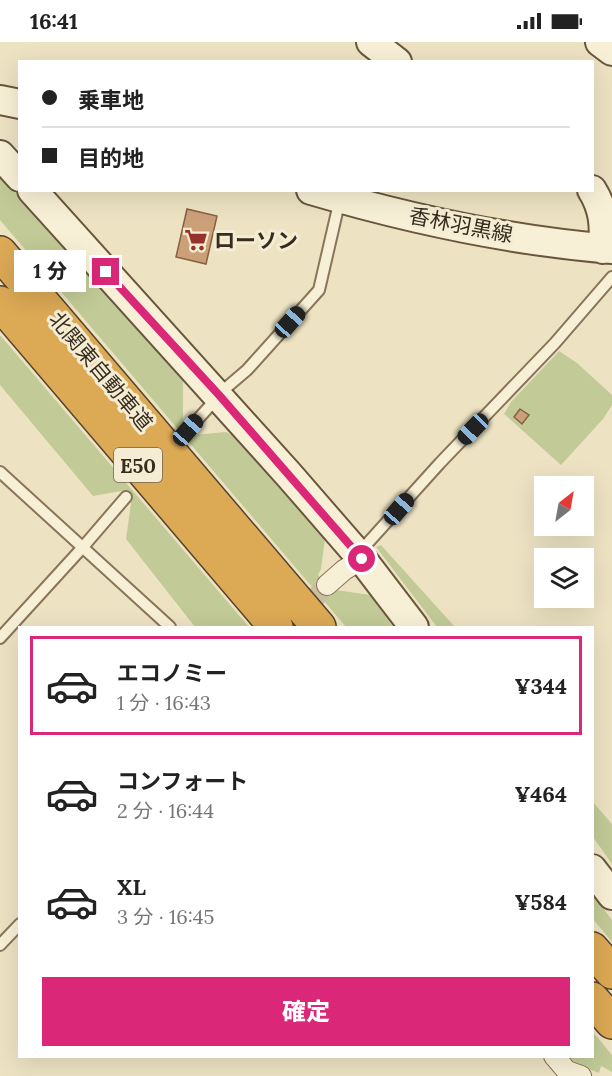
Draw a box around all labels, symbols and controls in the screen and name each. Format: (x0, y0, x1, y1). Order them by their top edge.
text: 16:41 (30, 7, 78, 35)
text: 乗車地 (78, 86, 144, 114)
text: 目的地 (78, 144, 144, 172)
street label: 香林羽黒線 (407, 202, 515, 248)
supermarket icon: ローソン (183, 227, 209, 253)
place label: ローソン (214, 227, 298, 254)
callout: 1 分 (13, 251, 85, 293)
text: 1 分 (33, 258, 67, 283)
route end (92, 258, 119, 285)
car (271, 303, 309, 341)
street label: 北関東自動車道 (43, 306, 159, 436)
car (454, 410, 492, 448)
car (169, 411, 207, 449)
road number: E50 (114, 448, 162, 482)
north arrow (534, 476, 594, 536)
map controls (534, 476, 594, 608)
car (380, 490, 418, 528)
route start (348, 545, 375, 572)
button: layers (534, 548, 594, 608)
icon: car (45, 659, 99, 713)
text: エコノミー (117, 659, 227, 687)
text: ¥344 (515, 672, 567, 700)
text: 1 分 · 16:43 (117, 690, 211, 715)
icon: car (45, 767, 99, 821)
text: コンフォート (117, 767, 248, 795)
text: ¥464 (514, 780, 567, 808)
text: 2 分 · 16:44 (117, 798, 214, 823)
text: XL (117, 873, 146, 901)
icon: car (45, 875, 99, 929)
text: ¥584 (515, 888, 567, 916)
text: 3 分 · 16:45 (117, 904, 215, 929)
button: 確定 (42, 977, 570, 1046)

